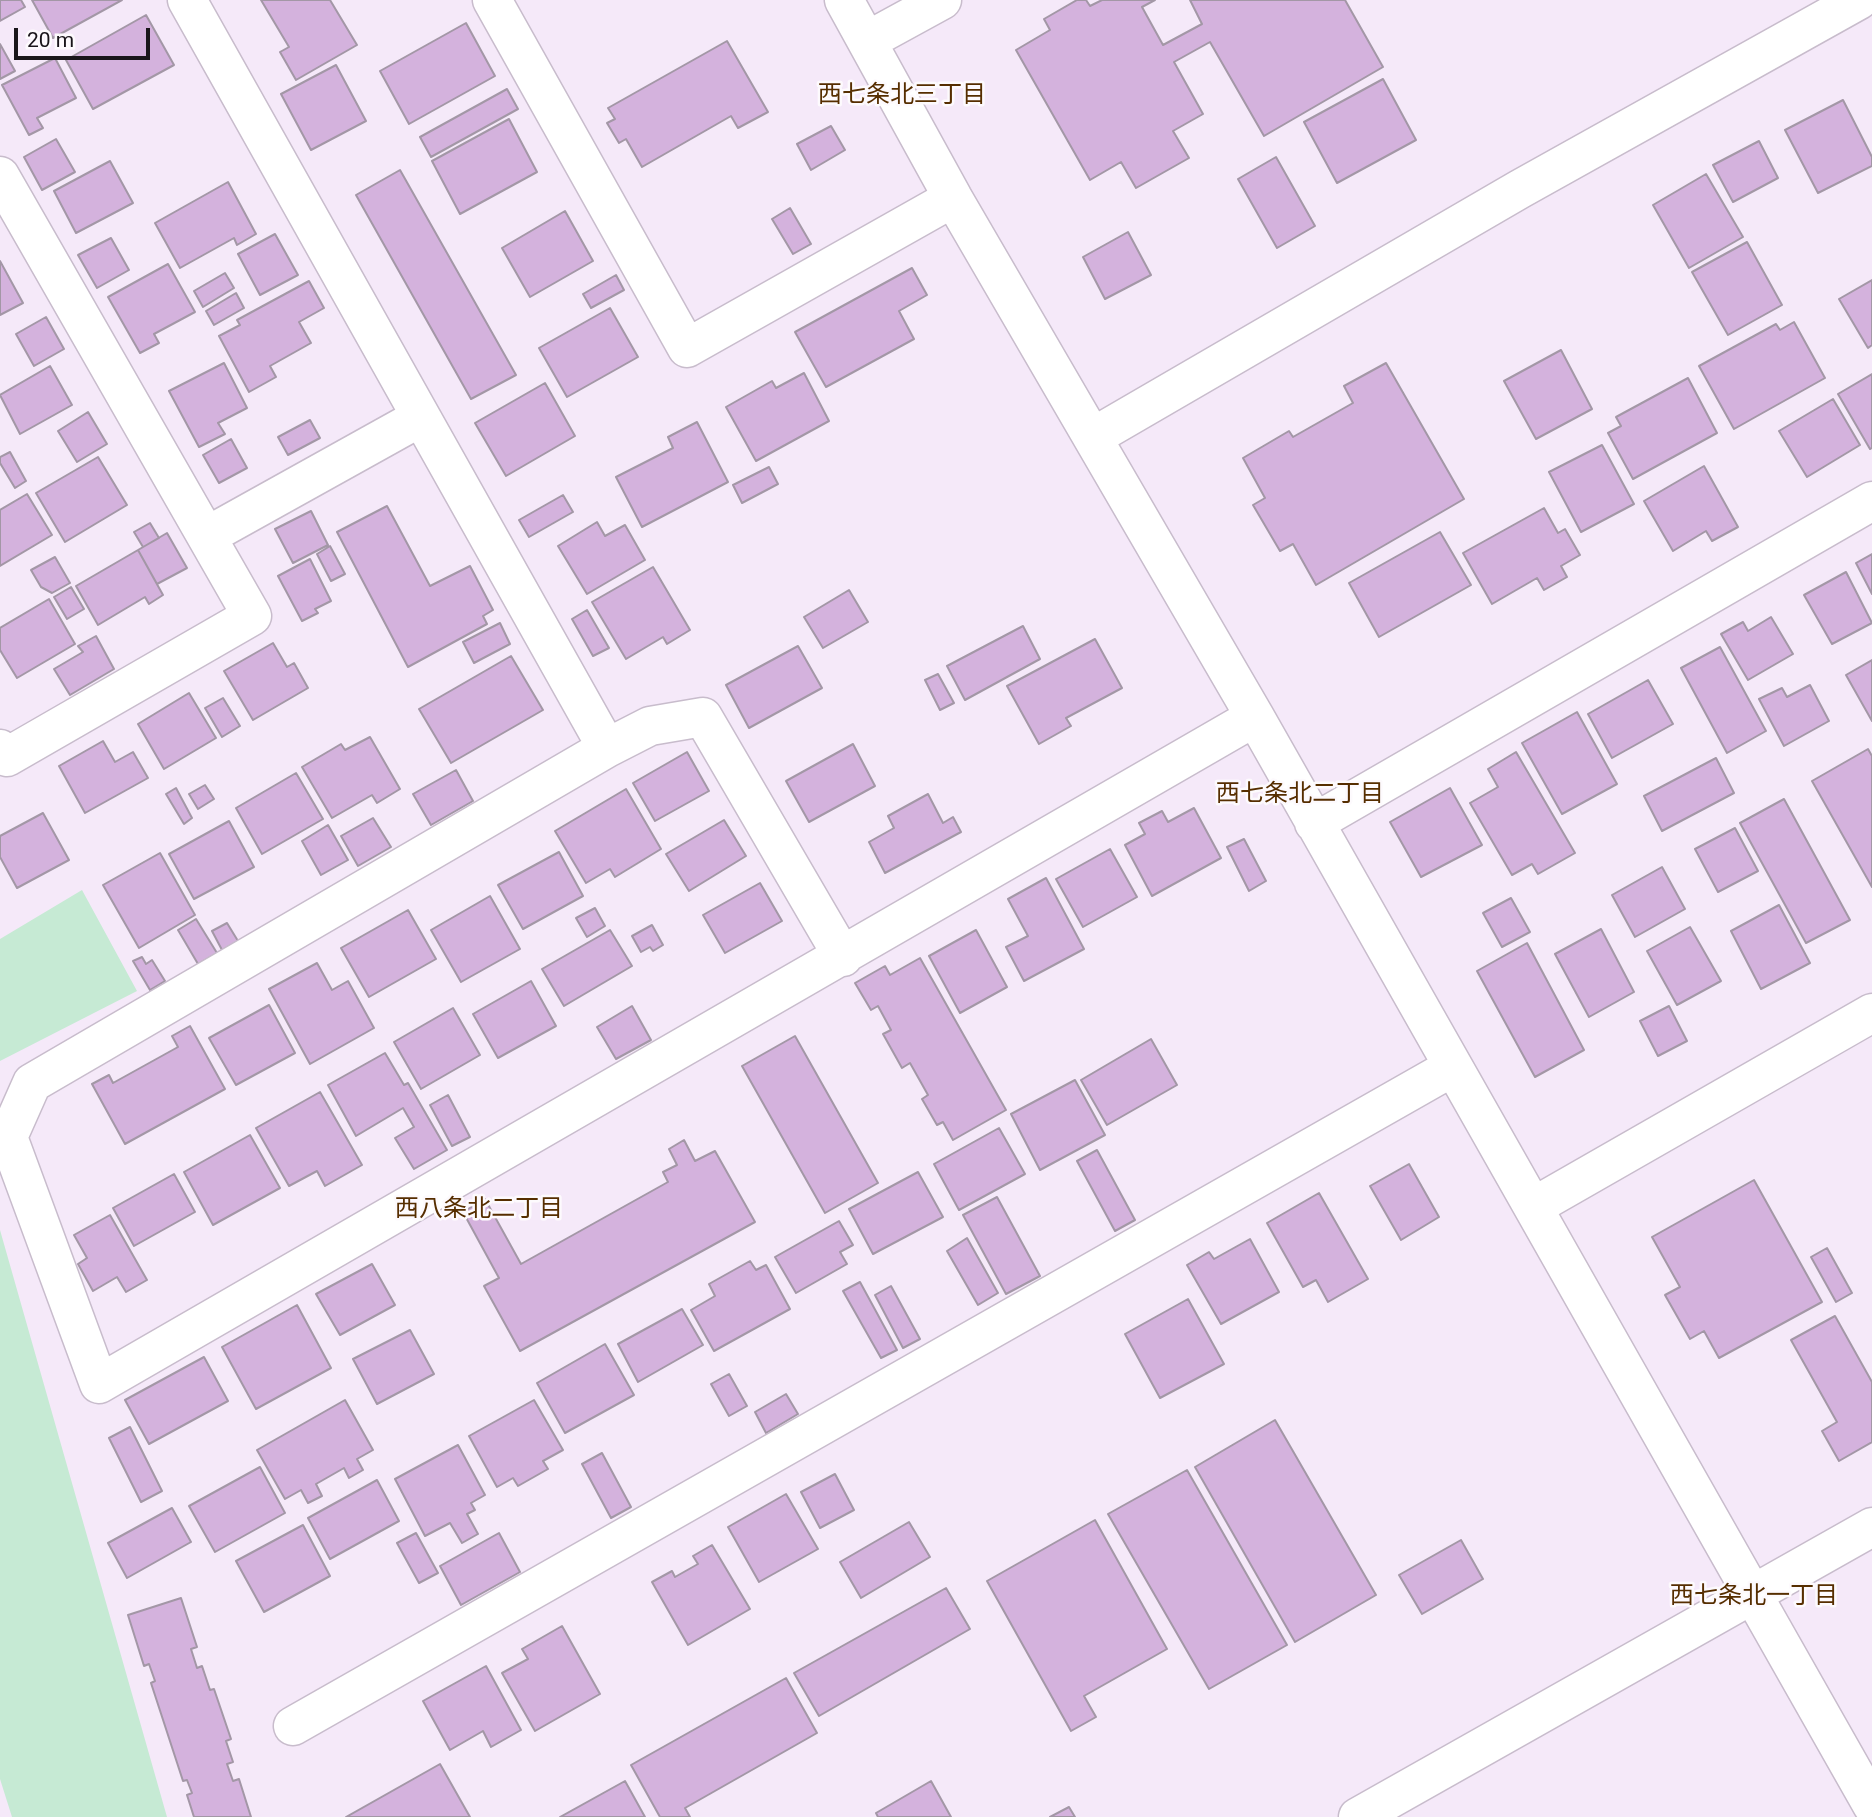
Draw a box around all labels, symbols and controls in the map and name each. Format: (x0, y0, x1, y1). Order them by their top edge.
scale bar (18, 14, 154, 58)
text: 20 m (27, 28, 74, 52)
district label: 西七条北三丁目 (818, 82, 986, 110)
district label: 西七条北二丁目 (1216, 781, 1384, 809)
district label: 西八条北二丁目 (395, 1196, 563, 1224)
district label: 西七条北一丁目 (1670, 1583, 1838, 1611)

